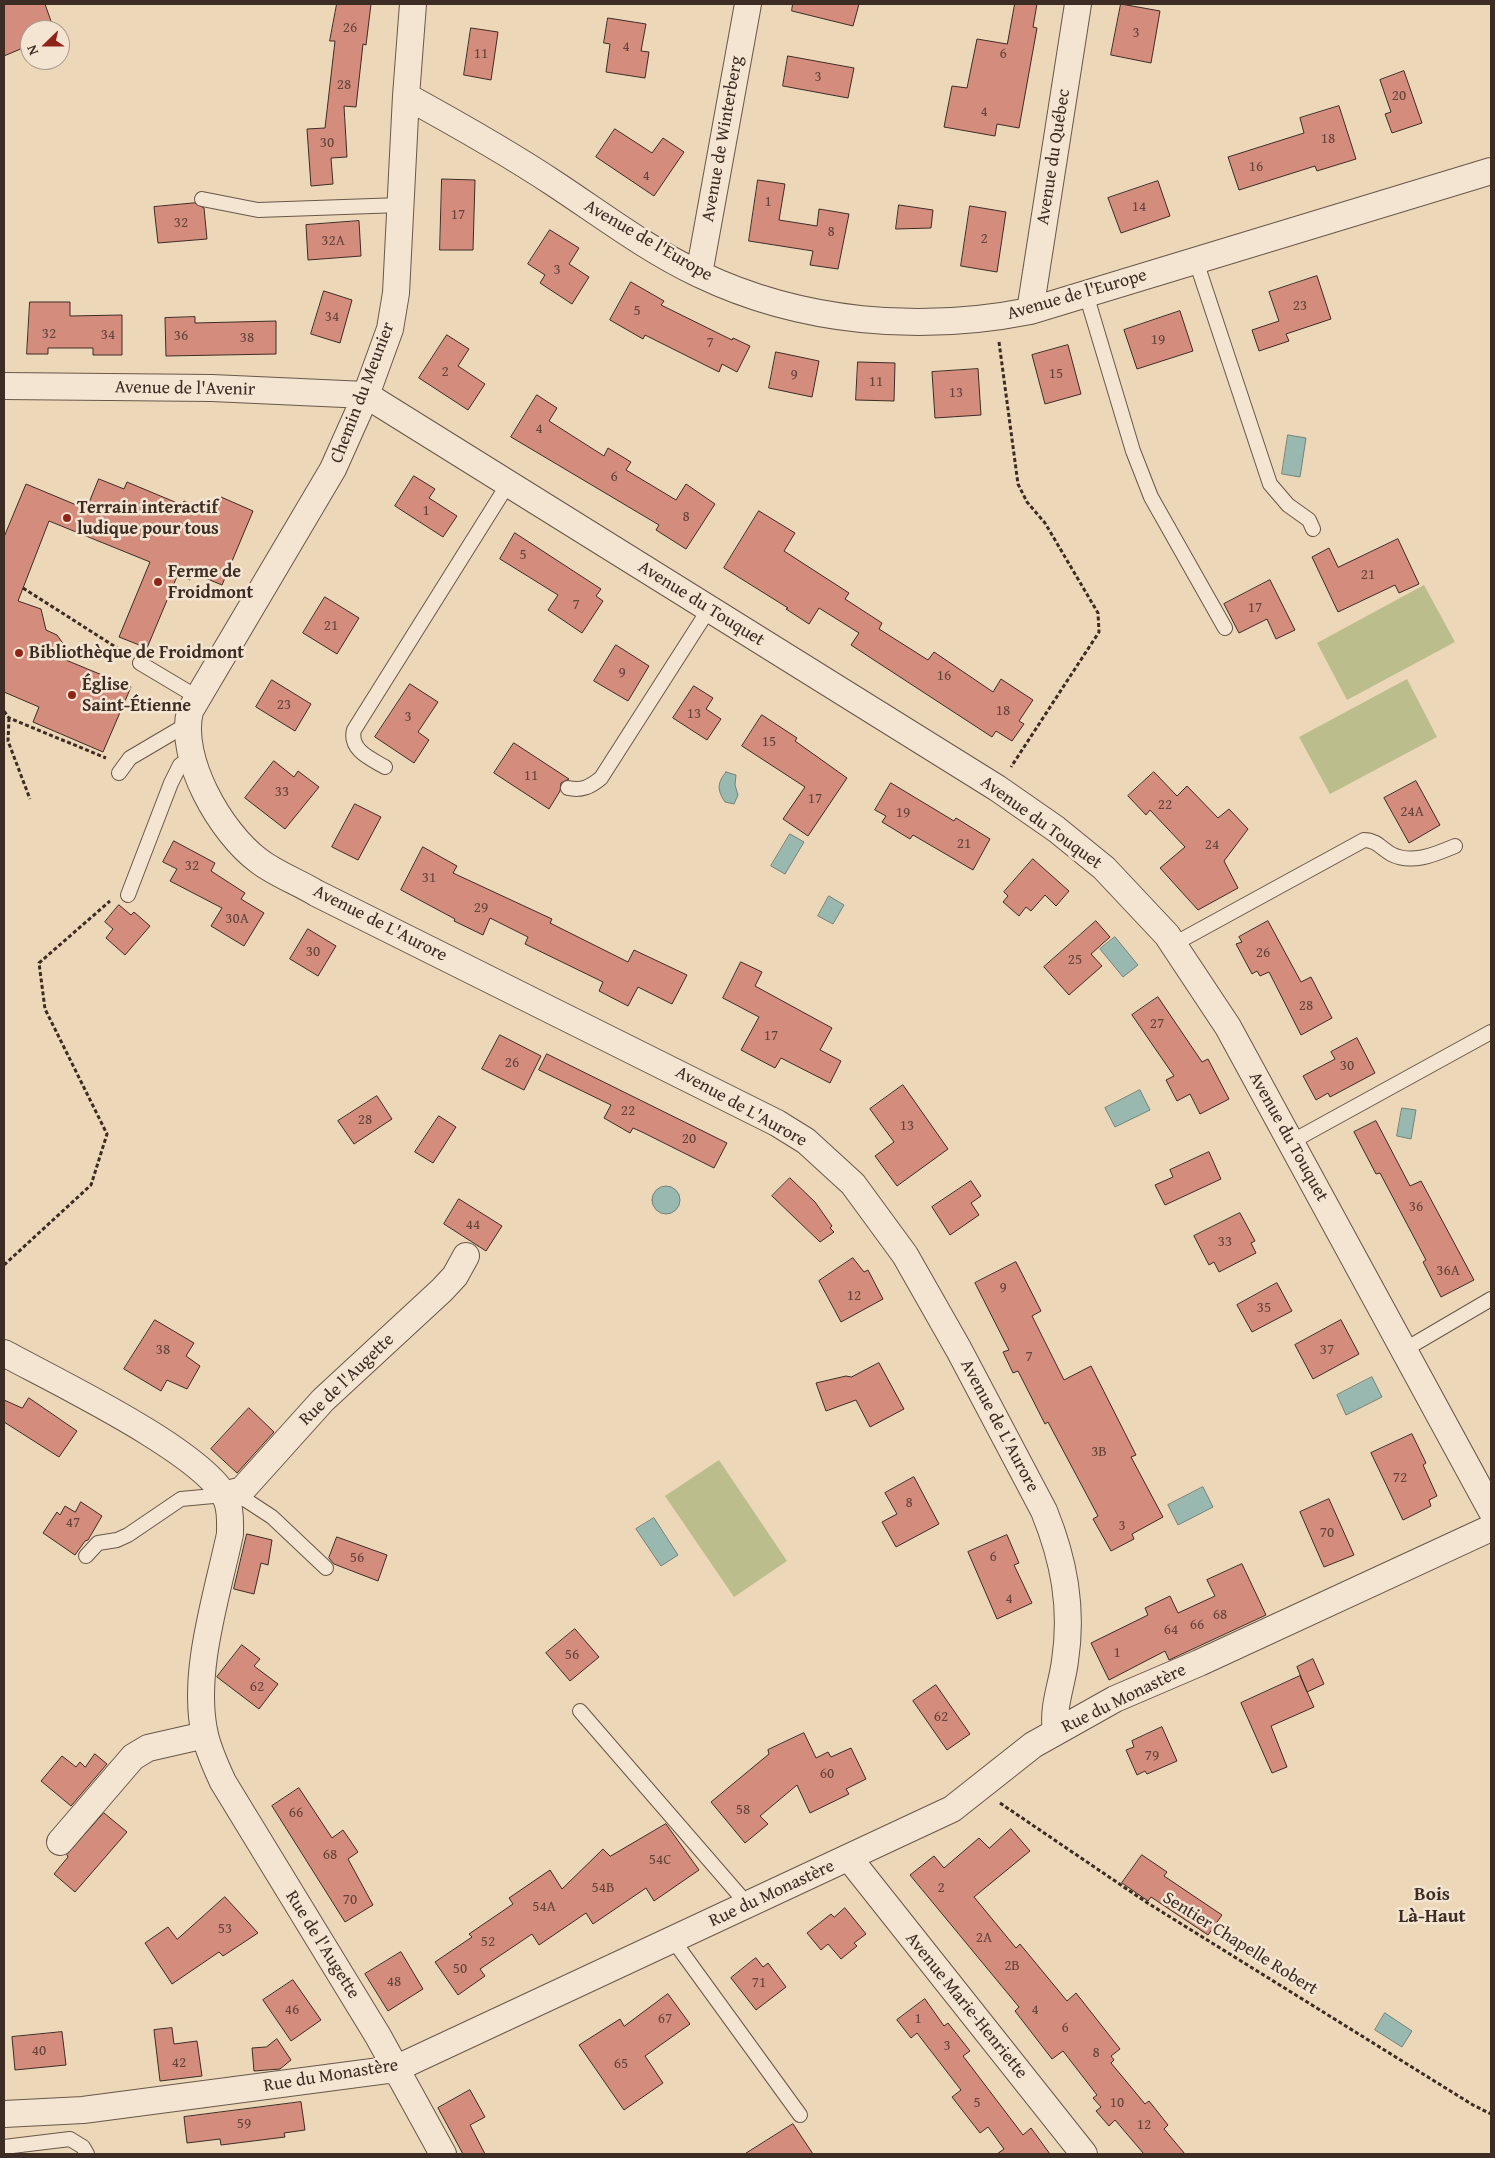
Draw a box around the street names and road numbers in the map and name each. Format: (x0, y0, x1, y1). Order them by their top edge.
street label: Avenue de Winterberg (698, 54, 748, 224)
street label: Avenue du Québec (1033, 87, 1075, 227)
street label: Avenue de l'Europe (580, 196, 716, 286)
street label: Avenue de l'Europe (1005, 265, 1149, 325)
street label: Chemin du Meunier (326, 319, 400, 467)
street label: Avenue de l'Avenir (115, 377, 255, 401)
street label: Avenue du Touquet (634, 556, 768, 652)
street label: Avenue du Touquet (976, 772, 1106, 874)
street label: Avenue de L'Aurore (309, 881, 451, 967)
street label: Avenue de L'Aurore (671, 1062, 811, 1152)
street label: Avenue du Touquet (1243, 1068, 1333, 1206)
street label: Rue de l'Augette (295, 1329, 399, 1431)
street label: Avenue de L'Aurore (955, 1356, 1043, 1496)
street label: Rue du Monastère (1058, 1660, 1190, 1738)
street label: Rue du Monastère (706, 1855, 838, 1933)
street label: Rue de l'Augette (280, 1887, 364, 2003)
street label: Sentier Chapelle Robert (1158, 1887, 1322, 2001)
street label: Avenue Marie-Henriette (900, 1928, 1032, 2084)
street label: Rue du Monastère (262, 2055, 400, 2097)

